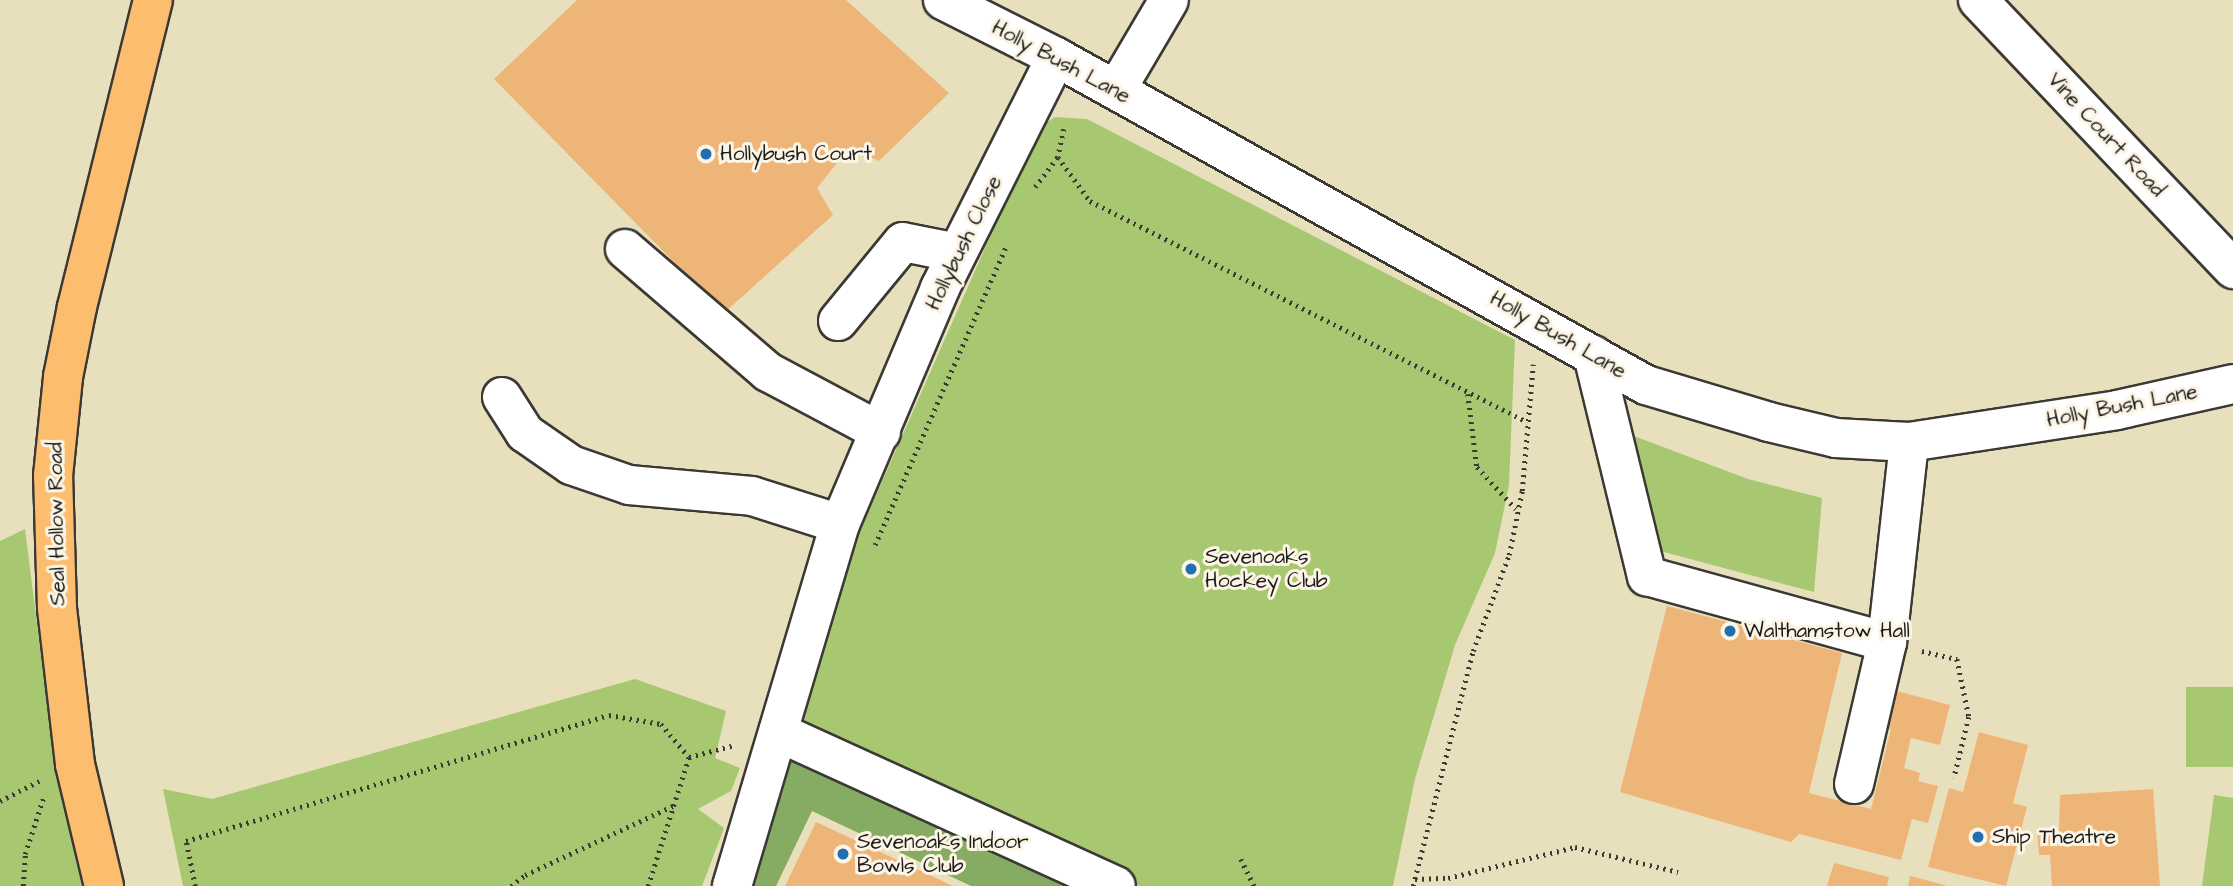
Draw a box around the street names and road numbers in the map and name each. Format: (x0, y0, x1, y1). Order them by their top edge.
street label: Holly Bush Lane (987, 15, 1135, 109)
street label: Vine Court Road (2042, 68, 2170, 202)
street label: Hollybush Close (921, 172, 1007, 314)
street label: Holly Bush Lane (1485, 286, 1631, 384)
street label: Holly Bush Lane (2044, 379, 2200, 433)
street label: Seal Hollow Road (43, 442, 71, 606)

